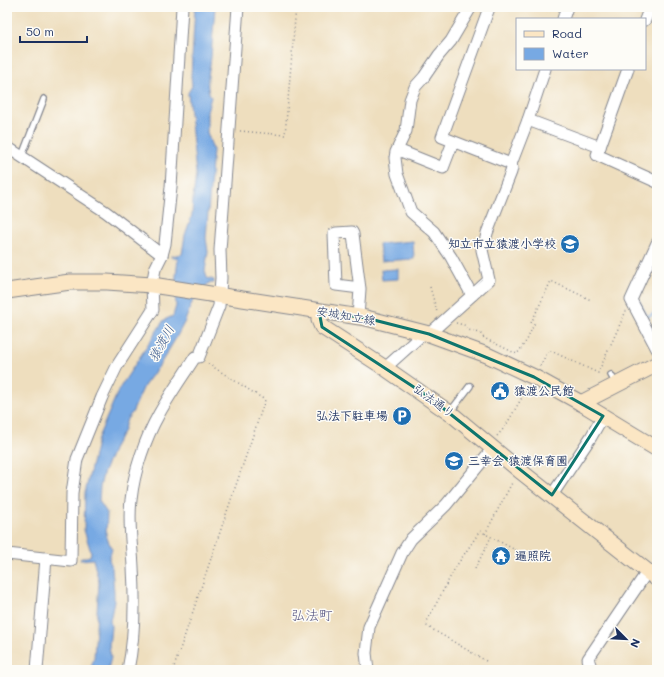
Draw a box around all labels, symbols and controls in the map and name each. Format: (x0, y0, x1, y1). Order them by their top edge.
scale bar (20, 18, 87, 44)
legend (516, 18, 646, 70)
text: 50 m (26, 23, 54, 39)
text: Road (552, 25, 582, 41)
text: Water (552, 45, 589, 61)
school or university icon: 知立市立猿渡小学校 (559, 233, 581, 255)
place label: 知立市立猿渡小学校 (448, 235, 556, 251)
street label: 安城知立線 (315, 302, 377, 328)
water label: 猿渡川 (144, 322, 177, 364)
street label: 弘法通り (410, 380, 459, 421)
public building icon: 猿渡公民館 (489, 380, 511, 402)
place label: 猿渡公民館 (514, 382, 574, 398)
parking icon: 弘法下駐車場 (391, 405, 413, 427)
place label: 弘法下駐車場 (316, 407, 388, 423)
school or university icon: 三幸会 猿渡保育園 (443, 450, 465, 472)
place label: 三幸会 猿渡保育園 (468, 452, 568, 468)
temple icon: 遍照院 (490, 545, 512, 567)
place label: 遍照院 (515, 547, 551, 563)
district label: 弘法町 (291, 605, 333, 624)
north arrow (606, 619, 646, 659)
text: N (627, 636, 644, 650)

